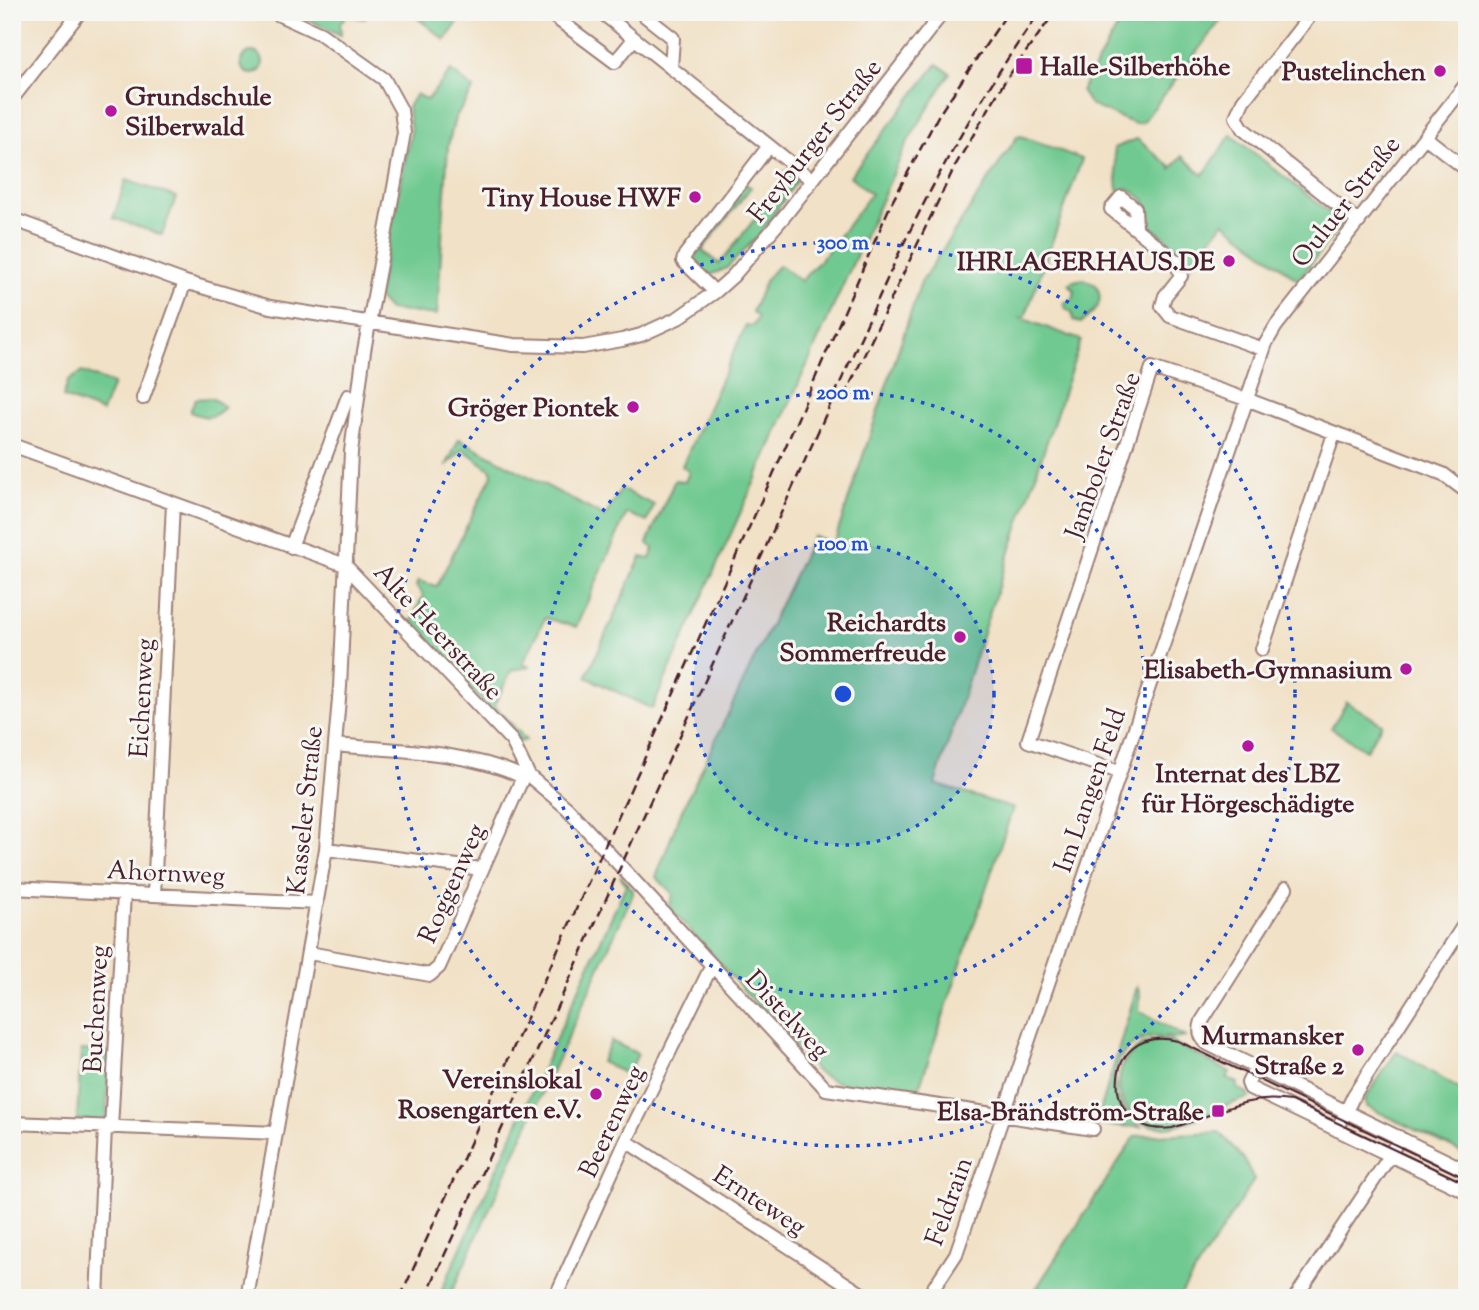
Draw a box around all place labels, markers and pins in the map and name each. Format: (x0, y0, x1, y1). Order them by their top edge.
place label: Halle-Silberhöhe (1040, 50, 1230, 87)
place label: Pustelinchen (1282, 55, 1427, 92)
marker: Halle-Silberhöhe (1014, 56, 1034, 76)
marker: Pustelinchen (1432, 63, 1448, 79)
place label: Grundschule Silberwald (125, 80, 272, 147)
marker: Grundschule Silberwald (103, 103, 119, 119)
place label: Tiny House HWF (482, 181, 682, 218)
marker: Tiny House HWF (687, 189, 703, 205)
place label: IHRLAGERHAUS.DE (957, 245, 1215, 282)
marker: IHRLAGERHAUS.DE (1221, 253, 1237, 269)
place label: Gröger Piontek (448, 391, 620, 428)
marker: Gröger Piontek (625, 399, 641, 415)
place label: Reichardts Sommerfreude (779, 606, 946, 673)
marker: Reichardts Sommerfreude (952, 629, 968, 645)
place label: Elisabeth-Gymnasium (1144, 653, 1392, 690)
marker: Elisabeth-Gymnasium (1398, 661, 1414, 677)
centre of rings (831, 682, 855, 706)
marker: Internat des LBZ für Hörgeschädigte (1240, 738, 1256, 754)
place label: Internat des LBZ für Hörgeschädigte (1142, 757, 1354, 824)
place label: Murmansker Straße 2 (1201, 1019, 1345, 1086)
marker: Murmansker Straße 2 (1350, 1042, 1366, 1058)
place label: Vereinslokal Rosengarten e.V. (398, 1063, 583, 1130)
marker: Vereinslokal Rosengarten e.V. (588, 1086, 604, 1102)
place label: Elsa-Brändström-Straße (937, 1095, 1204, 1132)
marker: Elsa-Brändström-Straße (1210, 1103, 1226, 1119)

